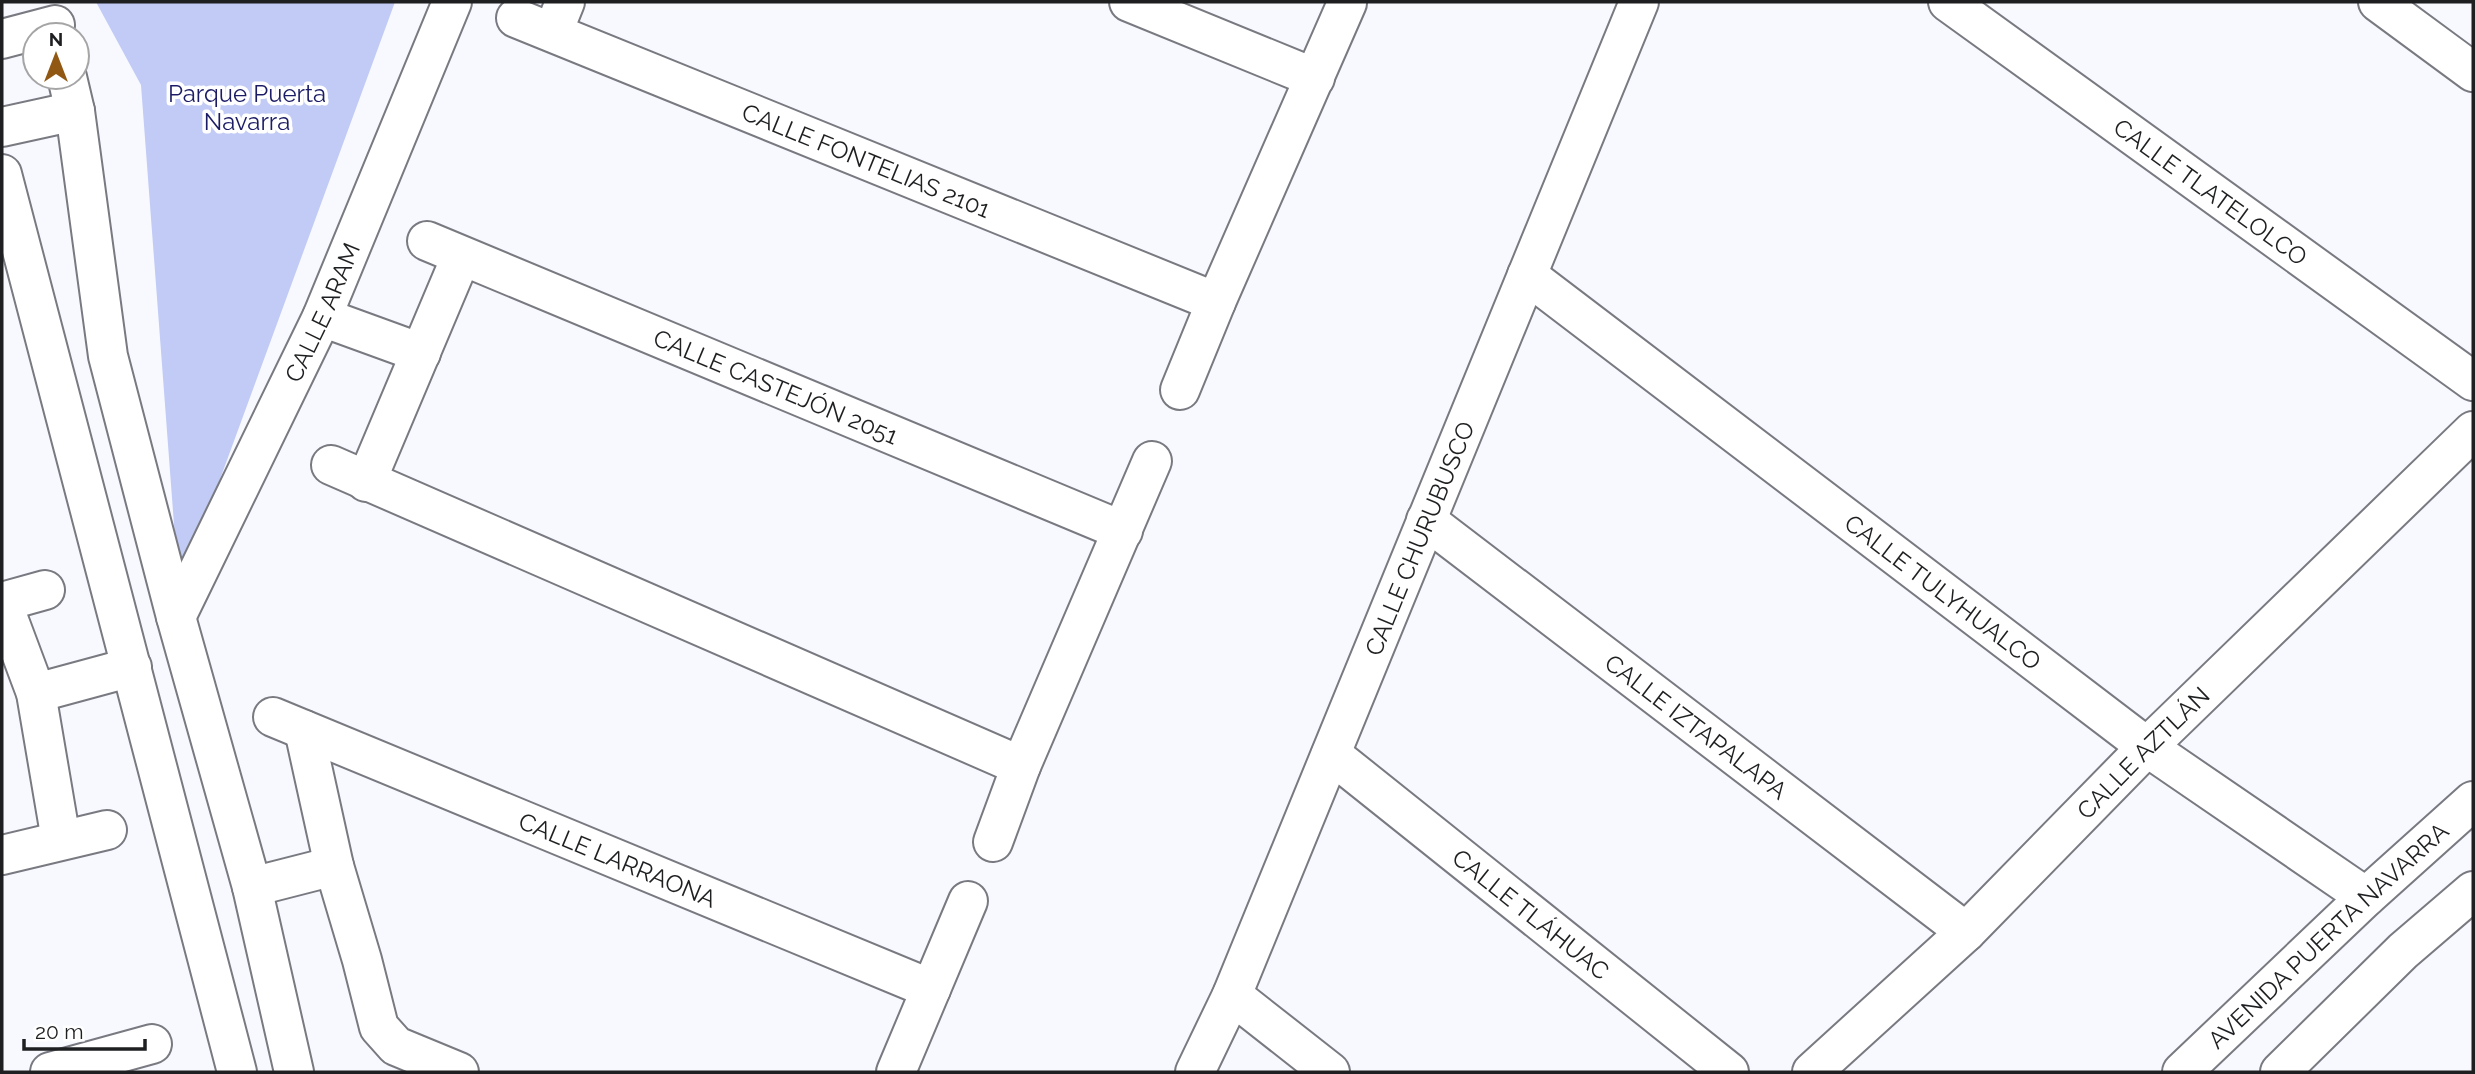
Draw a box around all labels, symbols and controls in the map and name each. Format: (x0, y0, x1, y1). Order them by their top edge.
north arrow (21, 21, 91, 91)
text: N (49, 28, 63, 50)
park label: Parque Puerta Navarra (168, 79, 326, 136)
street label: CALLE FONTELIAS 2101 (738, 97, 995, 223)
street label: CALLE TLATELOLCO (2108, 112, 2313, 271)
street label: CALLE ARAM (278, 238, 366, 387)
street label: CALLE CASTEJÓN 2051 (649, 323, 902, 450)
street label: CALLE CHURUBUSCO (1358, 417, 1480, 660)
street label: CALLE TULYHUALCO (1839, 508, 2047, 676)
street label: CALLE IZTAPALAPA (1599, 647, 1793, 805)
street label: CALLE AZTLÁN (2071, 680, 2215, 825)
street label: CALLE LARRAONA (515, 806, 721, 913)
street label: AVENIDA PUERTA NAVARRA (2202, 816, 2454, 1054)
street label: CALLE TLÁHUAC (1447, 842, 1615, 985)
scale bar (24, 1007, 145, 1052)
text: 20 m (35, 1019, 83, 1044)

